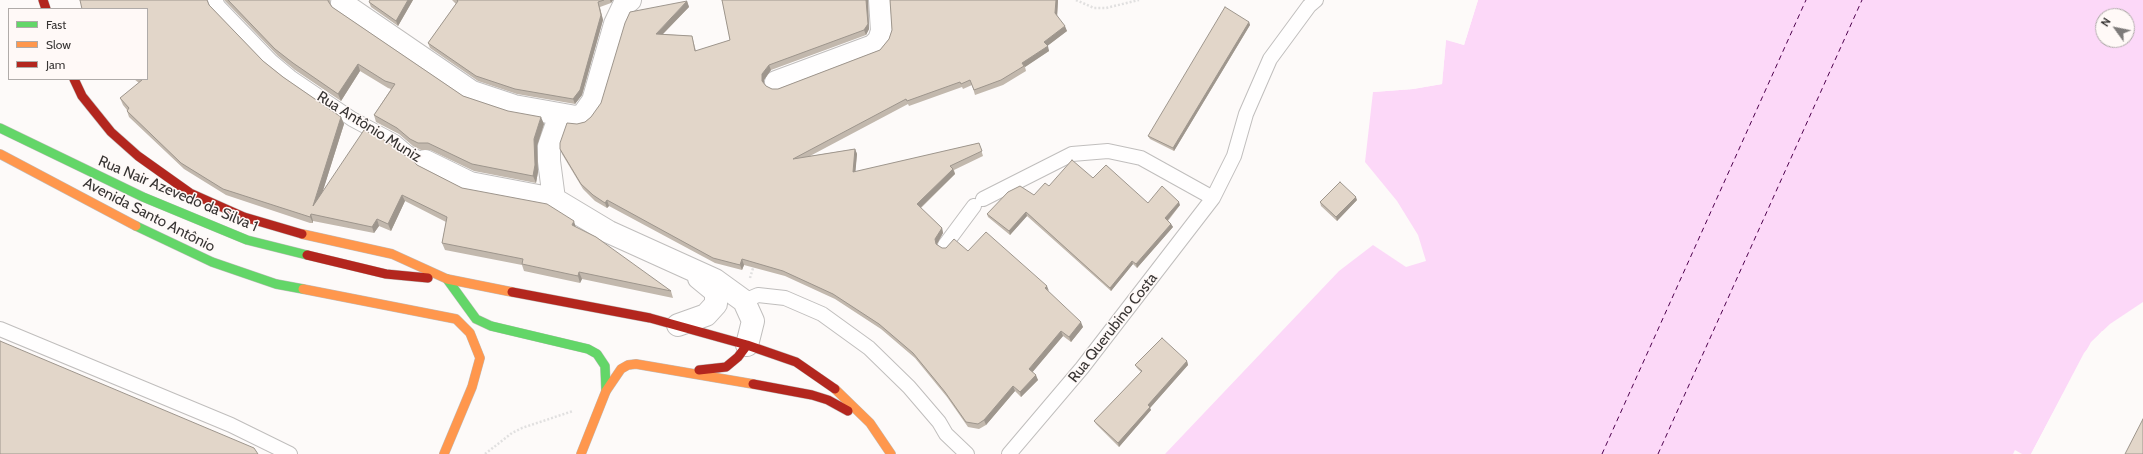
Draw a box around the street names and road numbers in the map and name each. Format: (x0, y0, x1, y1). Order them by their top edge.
street label: Rua Antônio Muniz (313, 88, 425, 166)
street label: Rua Nair Azevedo da Silva 1 (95, 152, 261, 236)
street label: Avenida Santo Antônio (80, 174, 218, 256)
street label: Rua Querubino Costa (1065, 270, 1161, 386)

